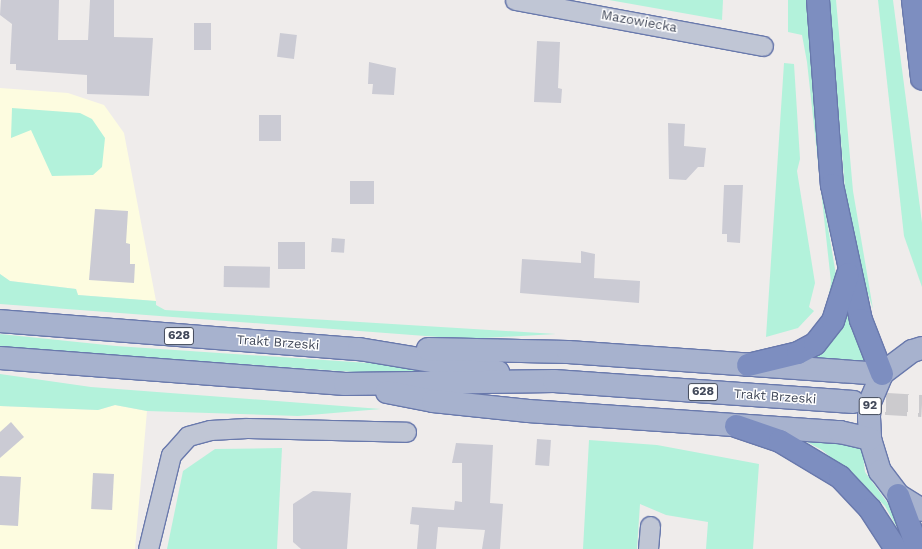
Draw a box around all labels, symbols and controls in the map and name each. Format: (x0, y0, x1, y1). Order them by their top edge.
street label: Mazowiecka (600, 8, 678, 36)
road number: 628 (163, 326, 195, 346)
street label: Trakt Brzeski (236, 332, 320, 354)
road number: 628 (687, 382, 719, 402)
street label: Trakt Brzeski (733, 386, 817, 408)
road number: 92 (858, 396, 882, 416)

